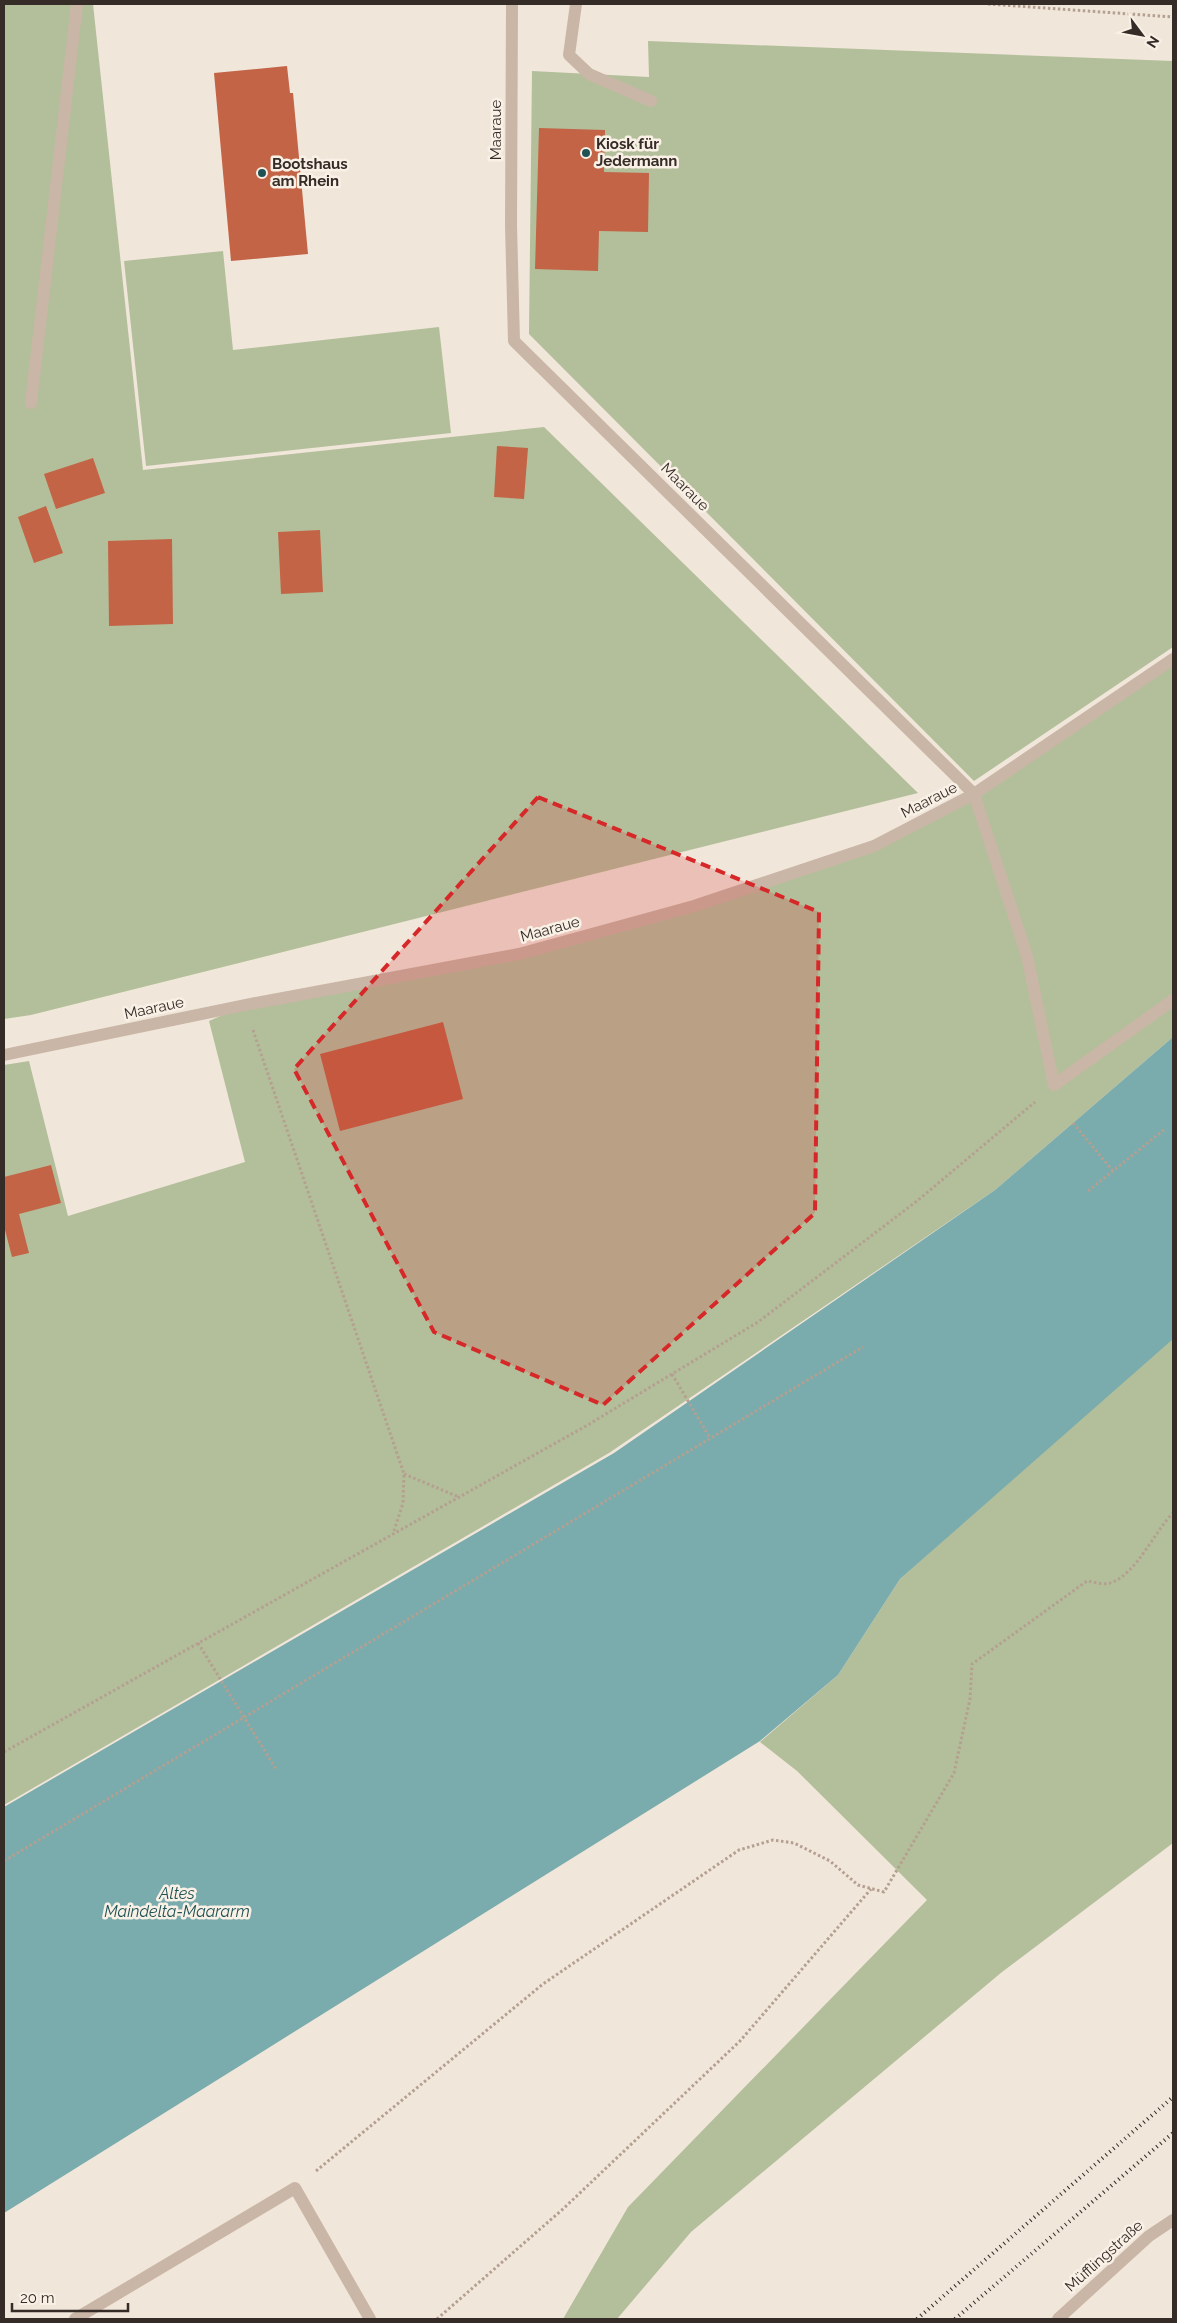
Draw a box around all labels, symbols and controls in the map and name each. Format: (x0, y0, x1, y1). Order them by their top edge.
north arrow (1117, 10, 1167, 60)
text: N (1143, 33, 1163, 51)
street label: Maaraue (487, 100, 505, 160)
place label: Kiosk für Jedermann (596, 135, 677, 170)
marker: Kiosk für Jedermann (580, 147, 592, 159)
place label: Bootshaus am Rhein (272, 155, 348, 190)
marker: Bootshaus am Rhein (256, 167, 268, 179)
street label: Maaraue (657, 459, 713, 515)
street label: Maaraue (898, 778, 960, 822)
street label: Maaraue (518, 912, 582, 946)
street label: Maaraue (123, 993, 186, 1023)
water label: Altes Maindelta-Maararm (104, 1884, 250, 1921)
street label: Müfflingstraße (1061, 2216, 1147, 2296)
scale bar (12, 2280, 129, 2312)
text: 20 m (20, 2289, 55, 2307)

